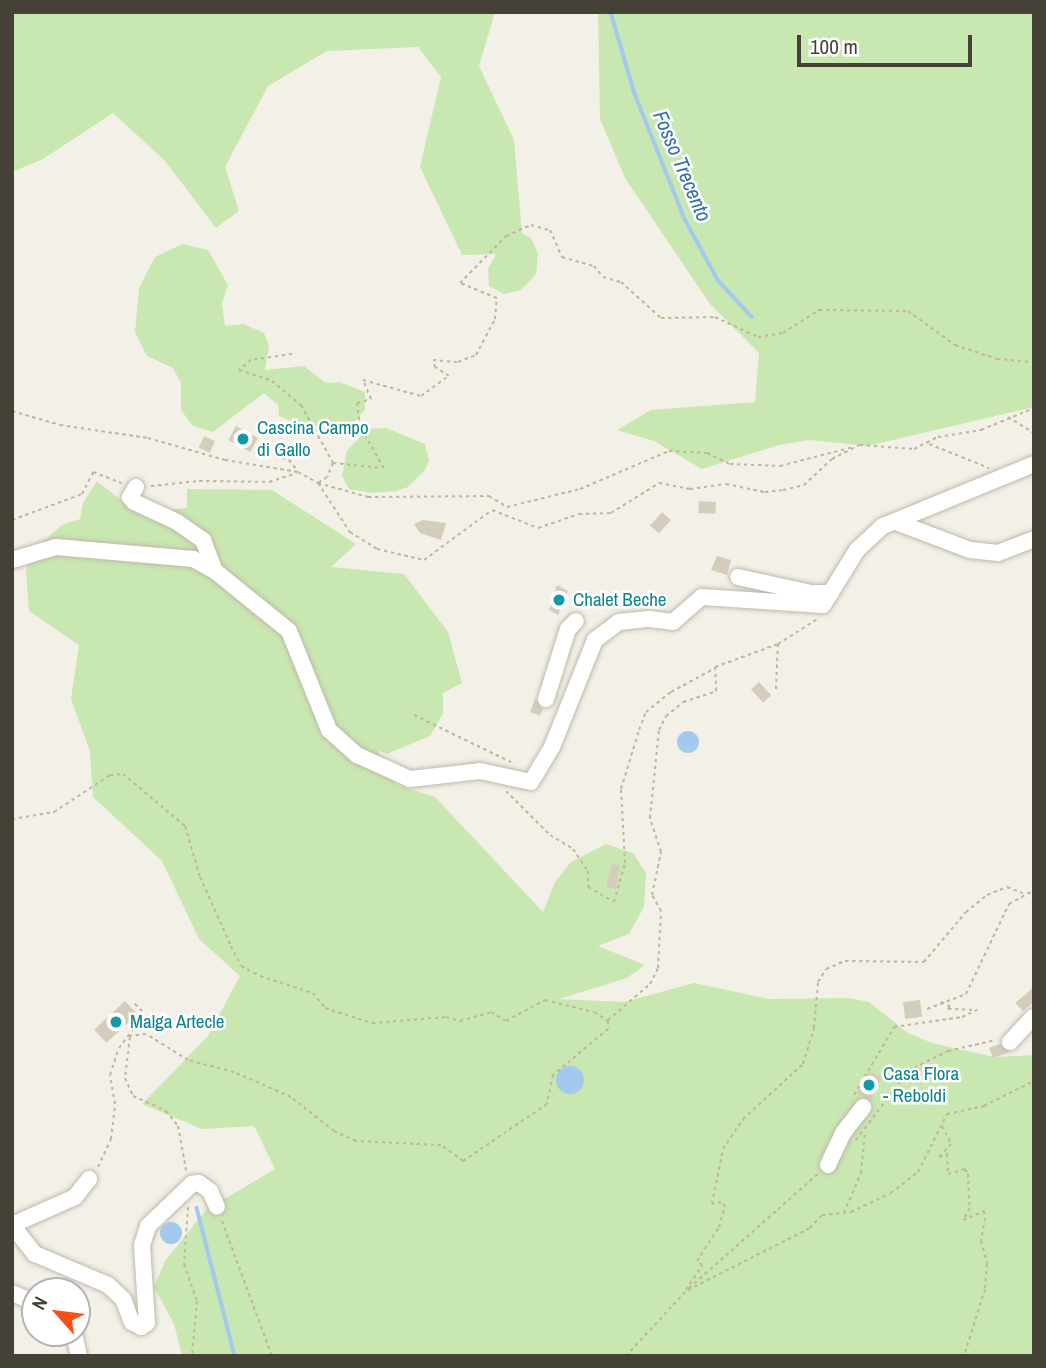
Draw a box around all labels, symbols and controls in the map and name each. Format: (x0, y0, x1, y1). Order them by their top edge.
scale bar (801, 21, 976, 65)
text: 100 m (810, 32, 858, 61)
water label: Fosso Trecento (647, 107, 717, 225)
place label: Cascina Campo di Gallo (257, 417, 369, 461)
marker: Cascina Campo di Gallo (235, 431, 251, 447)
place label: Chalet Beche (573, 589, 667, 611)
marker: Chalet Beche (551, 592, 567, 608)
place label: Malga Artecle (130, 1011, 225, 1033)
marker: Malga Artecle (108, 1014, 124, 1030)
place label: Casa Flora - Reboldi (883, 1063, 959, 1107)
marker: Casa Flora - Reboldi (861, 1077, 877, 1093)
north arrow (21, 1277, 91, 1347)
text: N (25, 1292, 53, 1314)

